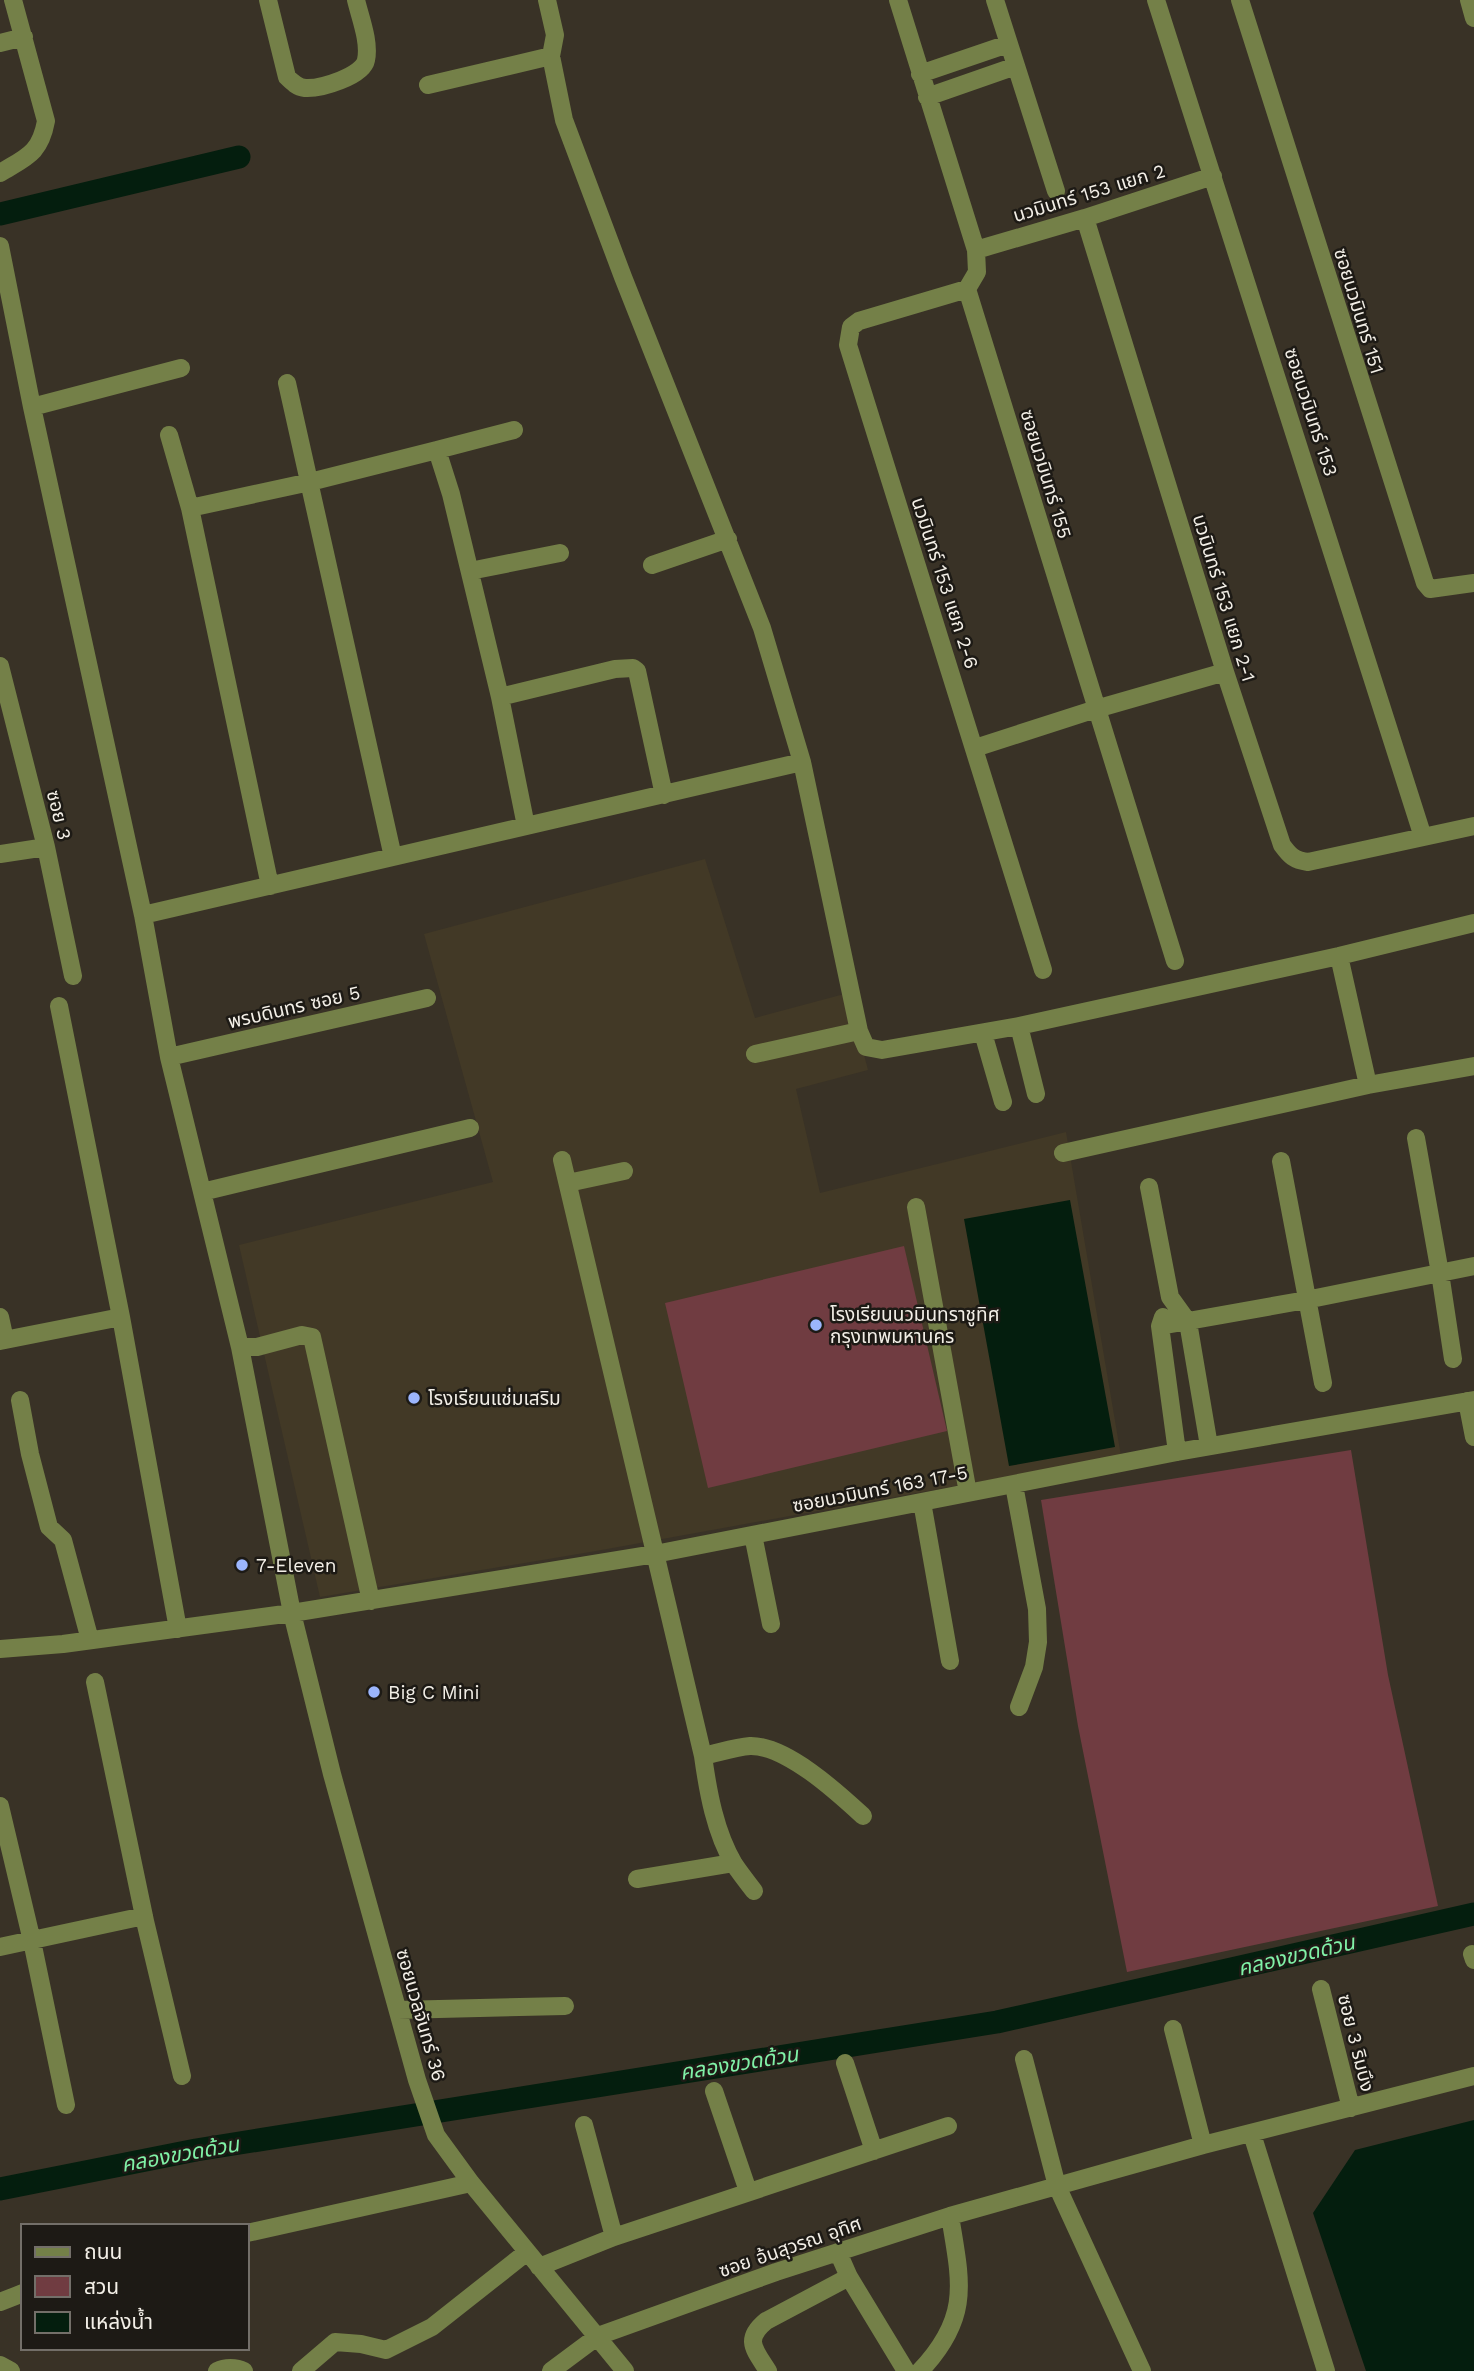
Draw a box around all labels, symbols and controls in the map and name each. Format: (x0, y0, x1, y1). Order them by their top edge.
street label: นวมินทร์ 153 แยก 2 (1010, 159, 1168, 227)
street label: ซอยนวมินทร์ 151 (1329, 246, 1389, 376)
street label: ซอยนวมินทร์ 153 (1279, 345, 1343, 479)
street label: ซอยนวมินทร์ 155 (1015, 407, 1077, 541)
street label: นวมินทร์ 153 แยก 2-6 (906, 495, 984, 671)
street label: นวมินทร์ 153 แยก 2-1 (1188, 512, 1260, 684)
street label: ซอย 3 (42, 788, 76, 842)
street label: พรบดินทร ซอย 5 (226, 981, 362, 1033)
place label: โรงเรียนนวมินทราชูทิศ กรุงเทพมหานคร (830, 1303, 1000, 1348)
marker: โรงเรียนนวมินทราชูทิศ กรุงเทพมหานคร (808, 1317, 824, 1333)
place label: โรงเรียนแช่มเสริม (428, 1387, 561, 1410)
marker: โรงเรียนแช่มเสริม (406, 1390, 422, 1406)
street label: ซอยนวมินทร์ 163 17-5 (790, 1461, 970, 1517)
place label: 7-Eleven (256, 1554, 337, 1577)
marker: 7-Eleven (234, 1557, 250, 1573)
place label: Big C Mini (388, 1681, 480, 1704)
marker: Big C Mini (366, 1684, 382, 1700)
water label: คลองขวดด้วน (1235, 1929, 1358, 1981)
street label: ซอยนวลจันทร์ 36 (391, 1946, 451, 2084)
street label: ซอย 3 ริมบึง (1333, 1992, 1379, 2094)
water label: คลองขวดด้วน (678, 2041, 801, 2085)
water label: คลองขวดด้วน (119, 2131, 242, 2177)
street label: ซอย อ้นสุวรณ อุทิศ (716, 2212, 864, 2282)
legend (21, 2224, 248, 2350)
text: ถนน (84, 2239, 122, 2264)
text: สวน (84, 2274, 119, 2299)
text: แหล่งน้ำ (84, 2307, 153, 2334)

